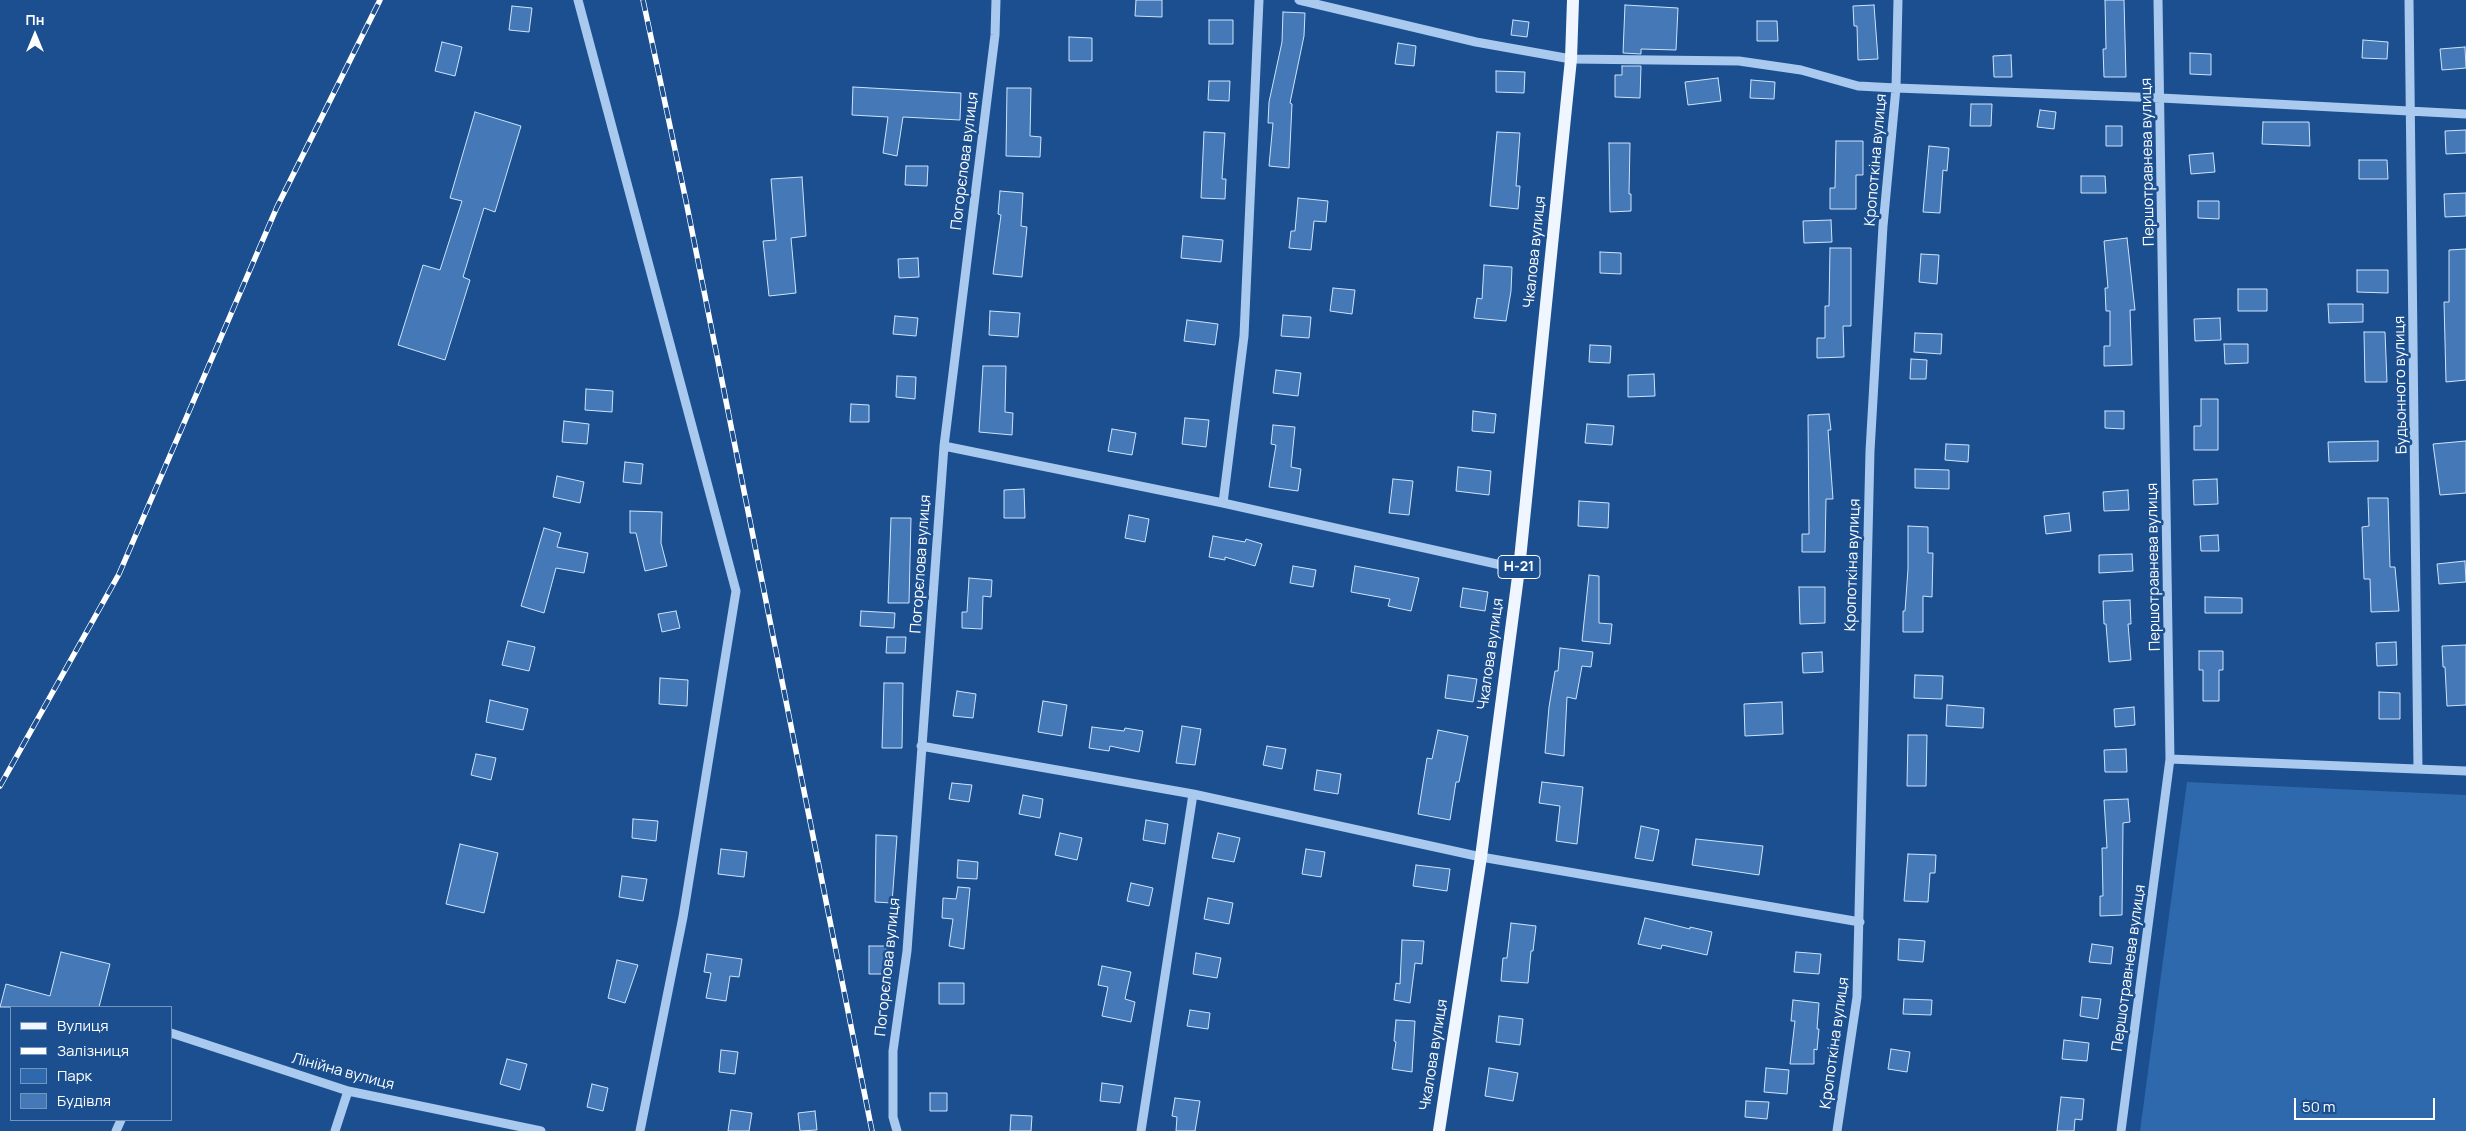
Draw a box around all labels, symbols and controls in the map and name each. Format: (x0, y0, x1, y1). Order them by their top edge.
north arrow (10, 10, 60, 60)
text: Пн (26, 10, 44, 29)
street label: Першотравнева вулиця (2138, 78, 2158, 246)
street label: Погорєлова вулиця (948, 91, 982, 231)
street label: Кропоткіна вулиця (1861, 93, 1891, 227)
street label: Чкалова вулиця (1520, 195, 1550, 309)
street label: Будьонного вулиця (2391, 316, 2411, 454)
street label: Першотравнева вулиця (2144, 483, 2164, 651)
street label: Погорєлова вулиця (907, 494, 935, 634)
street label: Кропоткіна вулиця (1842, 498, 1864, 632)
road number: Н-21 (1498, 556, 1540, 578)
street label: Чкалова вулиця (1474, 597, 1508, 711)
street label: Першотравнева вулиця (2108, 883, 2150, 1053)
street label: Погорєлова вулиця (872, 897, 904, 1037)
street label: Кропоткіна вулиця (1817, 976, 1853, 1110)
street label: Чкалова вулиця (1416, 998, 1452, 1112)
legend (10, 1006, 172, 1121)
text: Вулиця (57, 1015, 109, 1036)
text: Залізниця (57, 1040, 129, 1061)
street label: Лінійна вулиця (290, 1050, 396, 1094)
text: Парк (57, 1065, 92, 1086)
scale bar (2296, 1088, 2437, 1120)
text: Будівля (57, 1090, 111, 1111)
text: 50 m (2302, 1096, 2336, 1117)

